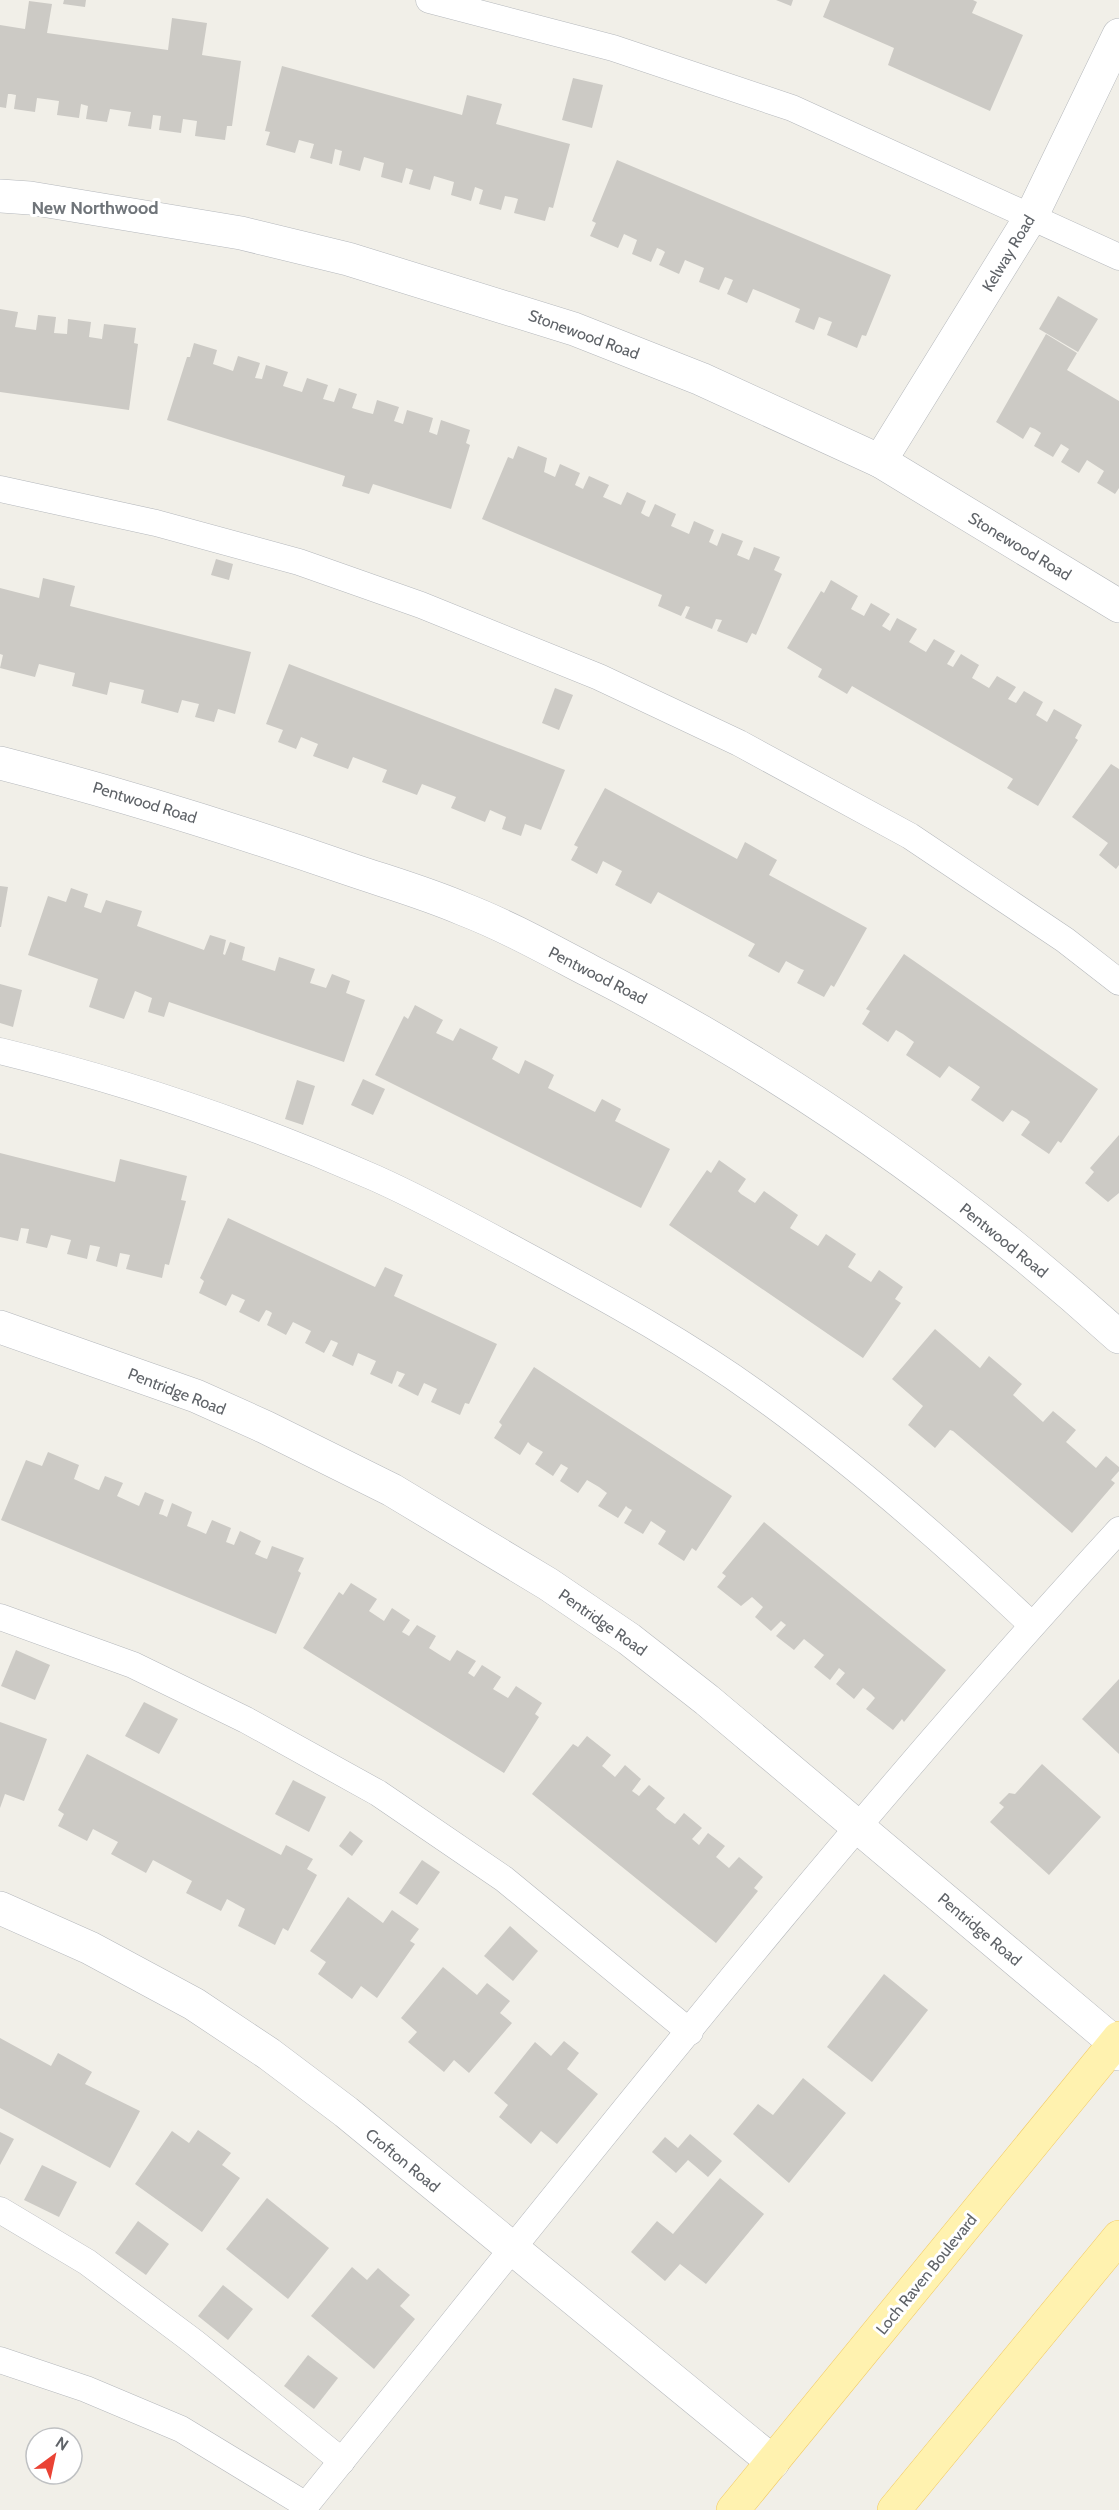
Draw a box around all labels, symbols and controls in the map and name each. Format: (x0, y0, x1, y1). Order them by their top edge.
district label: New Northwood (31, 197, 159, 219)
street label: Kelway Road (978, 212, 1039, 295)
street label: Stonewood Road (526, 306, 642, 363)
street label: Stonewood Road (965, 508, 1075, 585)
street label: Pentwood Road (91, 778, 199, 827)
street label: Pentwood Road (545, 943, 650, 1008)
street label: Pentwood Road (956, 1199, 1051, 1282)
street label: Pentridge Road (125, 1364, 228, 1419)
street label: Pentridge Road (555, 1585, 650, 1660)
street label: Pentridge Road (934, 1889, 1025, 1970)
street label: Crofton Road (362, 2125, 444, 2196)
street label: Loch Raven Boulevard (872, 2210, 981, 2338)
north arrow (24, 2426, 84, 2486)
text: N (52, 2433, 72, 2455)

